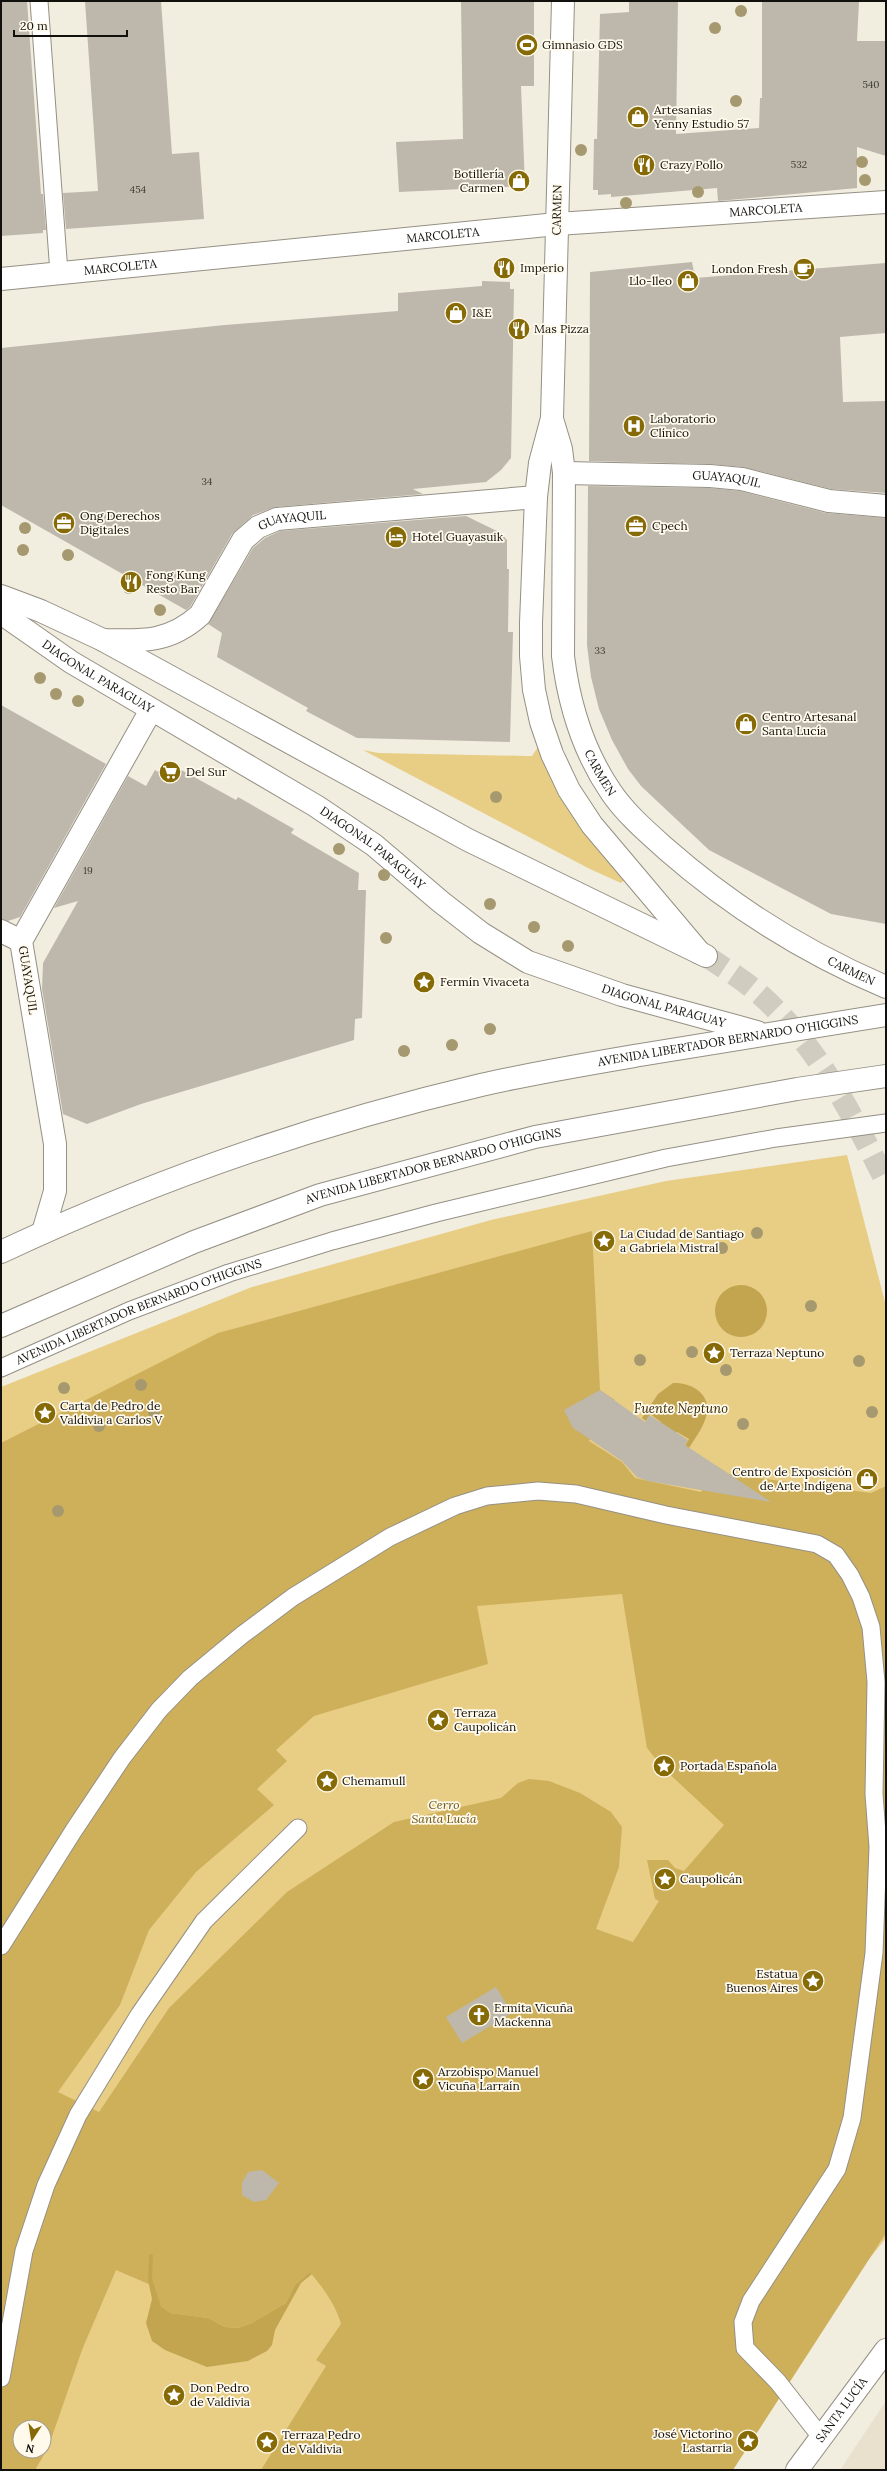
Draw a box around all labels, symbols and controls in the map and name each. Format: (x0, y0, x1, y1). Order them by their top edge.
scale bar (14, 12, 127, 38)
text: 20 m (20, 18, 48, 33)
sports icon: Gimnasio GDS (514, 32, 540, 58)
place label: Gimnasio GDS (542, 37, 623, 52)
house number: 540 (862, 78, 880, 91)
place label: Artesanias Yenny Estudio 57 (653, 102, 750, 131)
shop icon: Artesanias Yenny Estudio 57 (625, 104, 651, 130)
restaurant icon: Crazy Pollo (631, 152, 657, 178)
place label: Crazy Pollo (660, 157, 723, 172)
house number: 532 (791, 158, 807, 171)
place label: Botillería Carmen (454, 166, 504, 195)
shop icon: Botillería Carmen (506, 168, 532, 194)
house number: 454 (130, 183, 147, 196)
street label: CARMEN (549, 184, 564, 236)
street label: MARCOLETA (729, 200, 803, 219)
street label: MARCOLETA (406, 224, 480, 246)
restaurant icon: Imperio (491, 255, 517, 281)
street label: MARCOLETA (83, 256, 158, 278)
cafe icon: London Fresh (791, 256, 817, 282)
place label: Imperio (520, 260, 564, 275)
place label: London Fresh (711, 261, 788, 276)
shop icon: Llo-lleo (675, 268, 701, 294)
place label: Llo-lleo (629, 273, 672, 288)
shop icon: I&E (443, 300, 469, 326)
place label: I&E (472, 305, 492, 320)
restaurant icon: Mas Pizza (506, 316, 532, 342)
place label: Mas Pizza (534, 321, 589, 336)
place label: Laboratorio Clínico (650, 411, 716, 440)
hospital icon: Laboratorio Clínico (621, 413, 647, 439)
street label: GUAYAQUIL (692, 468, 763, 491)
house number: 34 (202, 475, 213, 488)
street label: GUAYAQUIL (256, 507, 327, 533)
place label: Ong Derechos Digitales (80, 508, 160, 537)
office icon: Ong Derechos Digitales (51, 510, 77, 536)
office icon: Cpech (623, 513, 649, 539)
place label: Cpech (652, 518, 688, 533)
hotel icon: Hotel Guayasuik (383, 524, 409, 550)
place label: Hotel Guayasuik (412, 529, 504, 544)
place label: Fong Kung Resto Bar (146, 567, 206, 596)
restaurant icon: Fong Kung Resto Bar (118, 569, 144, 595)
street label: DIAGONAL PARAGUAY (40, 636, 157, 716)
house number: 33 (594, 644, 606, 657)
place label: Centro Artesanal Santa Lucía (762, 709, 856, 738)
shop icon: Centro Artesanal Santa Lucía (733, 711, 759, 737)
street label: CARMEN (582, 747, 620, 799)
supermarket icon: Del Sur (157, 759, 183, 785)
place label: Del Sur (186, 764, 228, 779)
street label: DIAGONAL PARAGUAY (317, 803, 429, 892)
house number: 19 (83, 864, 93, 877)
street label: GUAYAQUIL (16, 945, 41, 1015)
street label: CARMEN (825, 953, 878, 988)
place icon: Fermín Vivaceta (411, 969, 437, 995)
place label: Fermín Vivaceta (440, 974, 529, 989)
street label: DIAGONAL PARAGUAY (600, 981, 728, 1030)
street label: AVENIDA LIBERTADOR BERNARDO O'HIGGINS (595, 1011, 859, 1069)
street label: AVENIDA LIBERTADOR BERNARDO O'HIGGINS (302, 1124, 562, 1207)
place label: La Ciudad de Santiago a Gabriela Mistral (620, 1226, 744, 1255)
place icon: La Ciudad de Santiago a Gabriela Mistral (591, 1228, 617, 1254)
street label: AVENIDA LIBERTADOR BERNARDO O'HIGGINS (12, 1255, 264, 1368)
place icon: Terraza Neptuno (701, 1340, 727, 1366)
place label: Terraza Neptuno (730, 1345, 824, 1360)
place label: Carta de Pedro de Valdivia a Carlos V (59, 1398, 163, 1427)
place icon: Carta de Pedro de Valdivia a Carlos V (32, 1400, 58, 1426)
water label: Fuente Neptuno (634, 1400, 728, 1417)
place label: Centro de Exposición de Arte Indígena (732, 1464, 852, 1493)
shop icon: Centro de Exposición de Arte Indígena (854, 1466, 880, 1492)
place label: Terraza Caupolicán (454, 1705, 516, 1734)
place icon: Terraza Caupolicán (425, 1707, 451, 1733)
place icon: Portada Española (651, 1753, 677, 1779)
place label: Portada Española (680, 1758, 777, 1773)
place icon: Chemamull (314, 1768, 340, 1794)
place label: Chemamull (342, 1773, 405, 1788)
park label: Cerro Santa Lucía (412, 1797, 477, 1826)
place icon: Caupolicán (652, 1866, 678, 1892)
place label: Caupolicán (680, 1871, 742, 1886)
place label: Estatua Buenos Aires (726, 1966, 798, 1995)
place icon: Estatua Buenos Aires (800, 1968, 826, 1994)
place label: Ermita Vicuña Mackenna (494, 2000, 573, 2029)
church icon: Ermita Vicuña Mackenna (466, 2002, 492, 2028)
place label: Arzobispo Manuel Vicuña Larraín (437, 2064, 538, 2093)
place icon: Arzobispo Manuel Vicuña Larraín (410, 2066, 436, 2092)
street label: SANTA LUCÍA (812, 2374, 871, 2445)
place label: Don Pedro de Valdivia (190, 2380, 250, 2409)
place icon: Don Pedro de Valdivia (161, 2382, 187, 2408)
north arrow (12, 2419, 52, 2459)
place label: José Victorino Lastarria (652, 2426, 732, 2455)
place label: Terraza Pedro de Valdivia (282, 2427, 360, 2456)
place icon: José Victorino Lastarria (735, 2428, 761, 2454)
place icon: Terraza Pedro de Valdivia (254, 2429, 280, 2455)
text: N (24, 2441, 36, 2457)

